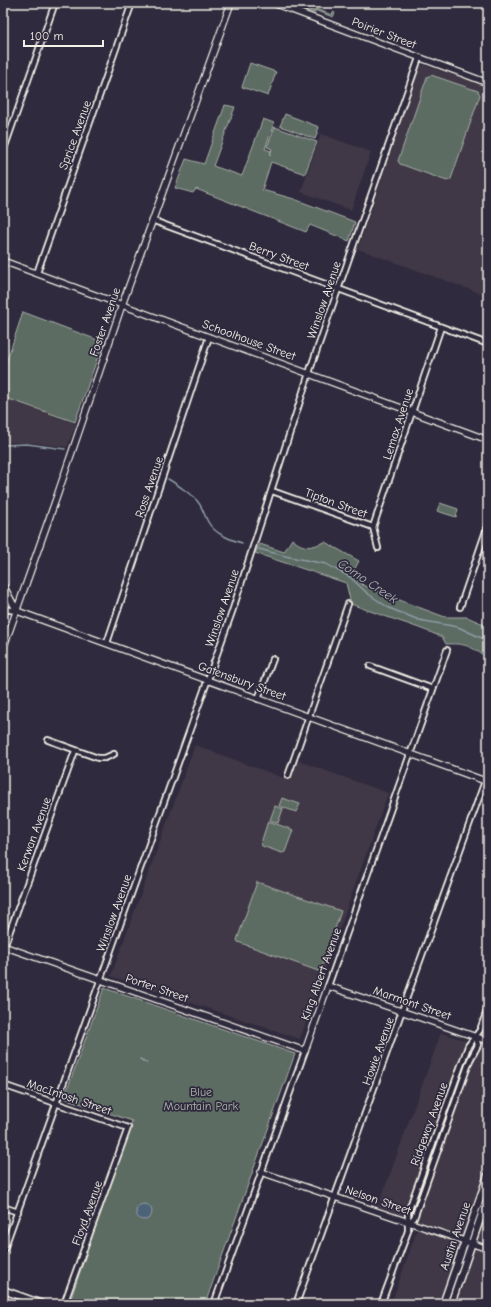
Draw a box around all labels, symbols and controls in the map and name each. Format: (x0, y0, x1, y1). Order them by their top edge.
street label: Poirier Street (350, 14, 419, 52)
scale bar (24, 22, 103, 48)
text: 100 m (30, 29, 63, 43)
street label: Sprice Avenue (56, 98, 94, 172)
street label: Berry Street (247, 239, 311, 273)
street label: Winslow Avenue (304, 259, 344, 341)
street label: Foster Avenue (87, 286, 123, 358)
street label: Schoolhouse Street (201, 317, 298, 364)
street label: Lemax Avenue (380, 387, 416, 461)
street label: Ross Avenue (132, 455, 166, 519)
street label: Tipton Street (303, 485, 370, 521)
water label: Como Creek (335, 555, 401, 607)
street label: Winslow Avenue (202, 567, 242, 649)
street label: Gatensbury Street (196, 659, 288, 704)
street label: Kerwan Avenue (14, 795, 54, 873)
street label: Winslow Avenue (94, 872, 134, 954)
street label: King Albert Avenue (298, 926, 344, 1022)
street label: Porter Street (124, 971, 191, 1005)
street label: Marmont Street (371, 983, 453, 1023)
street label: Howie Avenue (359, 1015, 397, 1087)
street label: MacIntosh Street (25, 1076, 114, 1118)
street label: Ridgeway Avenue (407, 1080, 451, 1168)
park label: Blue Mountain Park (164, 1085, 239, 1113)
street label: Floyd Avenue (69, 1179, 105, 1247)
street label: Nelson Street (343, 1182, 413, 1218)
street label: Austin Avenue (437, 1200, 473, 1272)

